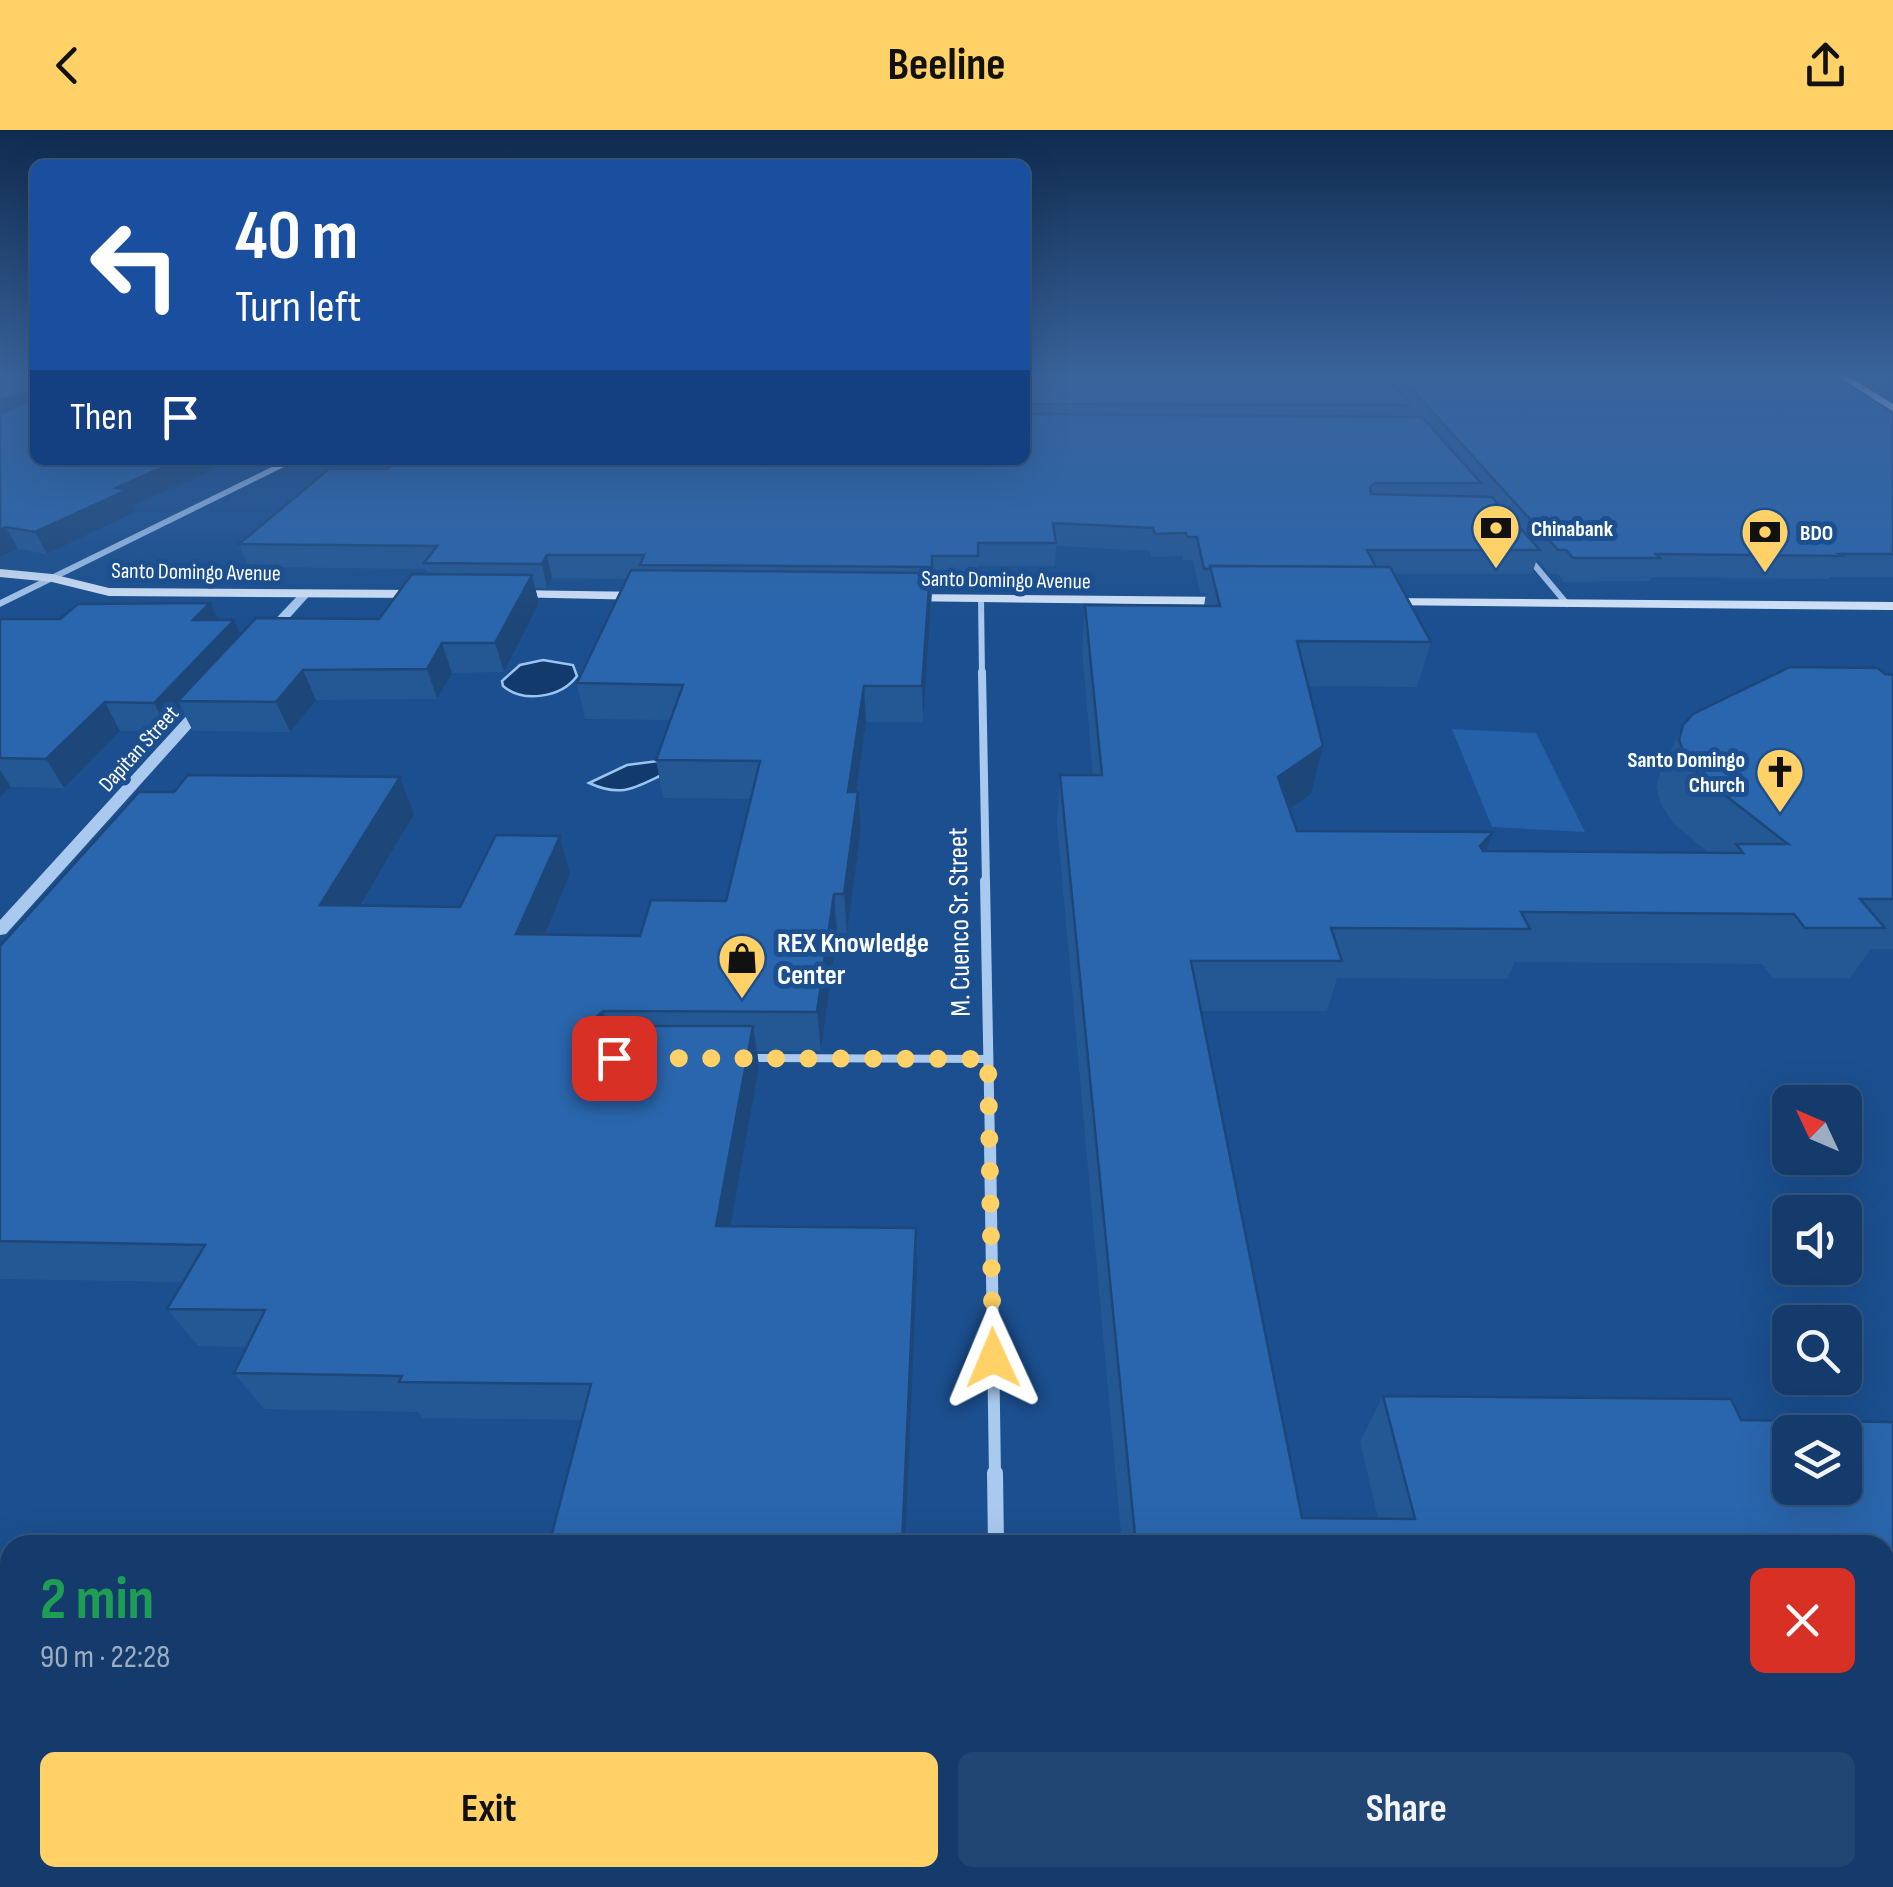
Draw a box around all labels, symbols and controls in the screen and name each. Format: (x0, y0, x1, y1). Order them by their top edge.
icon: back (40, 38, 95, 93)
text: Beeline (888, 38, 1005, 93)
icon: share (1798, 38, 1853, 93)
text: 40 m (235, 195, 358, 279)
icon: left (70, 200, 200, 330)
text: Turn left (235, 280, 361, 335)
icon: arrive (153, 390, 208, 445)
text: Then (70, 395, 133, 440)
bank icon: Chinabank (1470, 502, 1522, 570)
bank icon: BDO (1739, 506, 1791, 574)
place label: Chinabank (1531, 516, 1614, 543)
place label: BDO (1800, 520, 1833, 547)
street label: Santo Domingo Avenue (111, 558, 281, 587)
street label: Santo Domingo Avenue (921, 566, 1091, 595)
street label: Dapitan Street (93, 700, 185, 798)
church icon: Santo Domingo Church (1754, 746, 1806, 814)
place label: Santo Domingo Church (1627, 747, 1745, 799)
street label: M. Cuenco Sr. Street (941, 827, 978, 1017)
place label: REX Knowledge Center (777, 927, 929, 992)
shop icon: REX Knowledge Center (716, 932, 768, 1000)
pin (572, 1016, 657, 1101)
icon: arrive (587, 1031, 642, 1086)
north arrow (1772, 1085, 1862, 1175)
map controls (1772, 1085, 1862, 1505)
button: sound (1772, 1195, 1862, 1285)
button: search (1772, 1305, 1862, 1395)
position arrow (941, 1306, 1045, 1410)
button: layers (1772, 1415, 1862, 1505)
text: 2 min (40, 1564, 154, 1636)
button: close (1750, 1568, 1855, 1673)
text: 90 m · 22:28 (40, 1638, 170, 1677)
button: Exit (40, 1752, 938, 1867)
button: Share (958, 1752, 1855, 1867)

